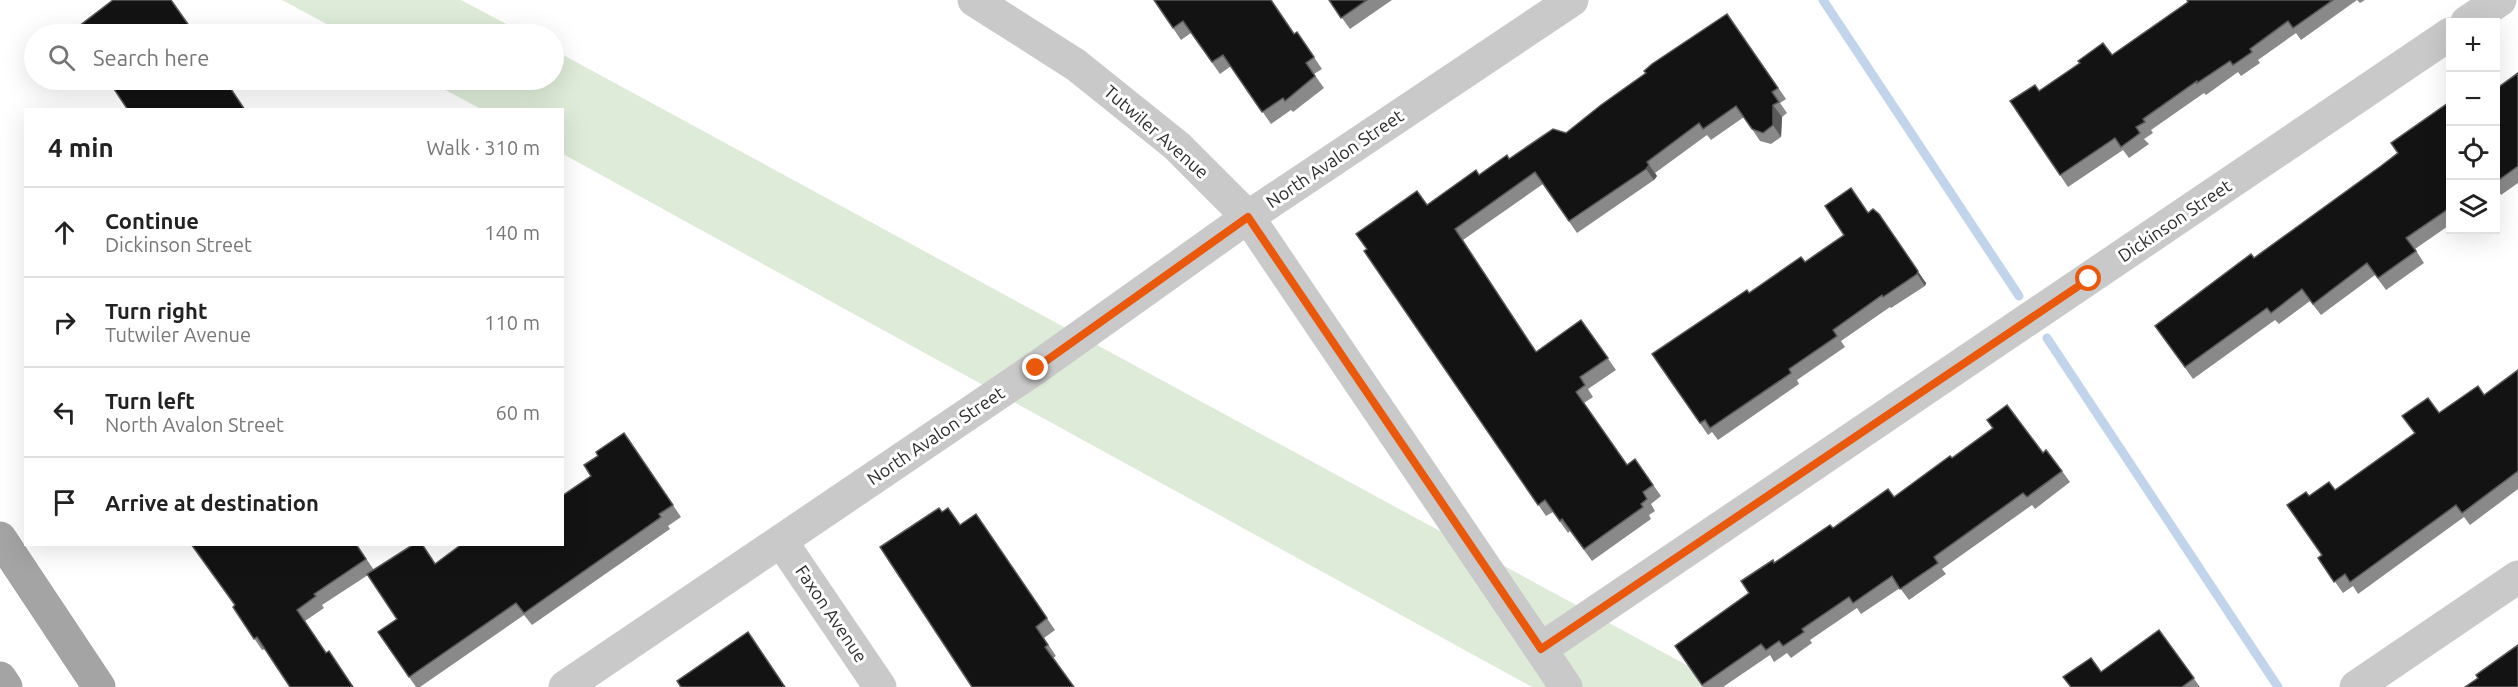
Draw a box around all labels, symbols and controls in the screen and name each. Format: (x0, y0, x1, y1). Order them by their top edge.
map controls (2446, 18, 2500, 234)
button: + (2446, 18, 2500, 72)
search box (24, 24, 564, 90)
icon: search (45, 41, 78, 74)
text: Search here (93, 45, 209, 70)
button: − (2446, 72, 2500, 126)
street label: Tutwiler Avenue (1100, 81, 1213, 182)
street label: North Avalon Street (1262, 105, 1407, 211)
button: locate (2446, 126, 2500, 180)
text: 4 min (48, 133, 114, 162)
text: Walk · 310 m (427, 136, 540, 159)
street label: Dickinson Street (2114, 175, 2235, 265)
button: layers (2446, 180, 2500, 234)
text: Continue (105, 208, 199, 233)
icon: ahead (48, 216, 81, 249)
text: 140 m (484, 221, 540, 244)
text: Dickinson Street (105, 233, 252, 256)
route start (2075, 265, 2101, 291)
text: Turn right (105, 298, 207, 323)
icon: right (48, 306, 81, 339)
text: 110 m (484, 311, 540, 334)
text: Tutwiler Avenue (105, 323, 251, 346)
route end (1022, 354, 1048, 380)
street label: North Avalon Street (863, 382, 1008, 488)
text: Turn left (105, 388, 195, 413)
icon: left (48, 396, 81, 429)
text: 60 m (496, 401, 540, 424)
text: North Avalon Street (105, 413, 284, 436)
icon: arrive (48, 486, 81, 519)
text: Arrive at destination (105, 490, 319, 515)
street label: Faxon Avenue (792, 561, 872, 666)

